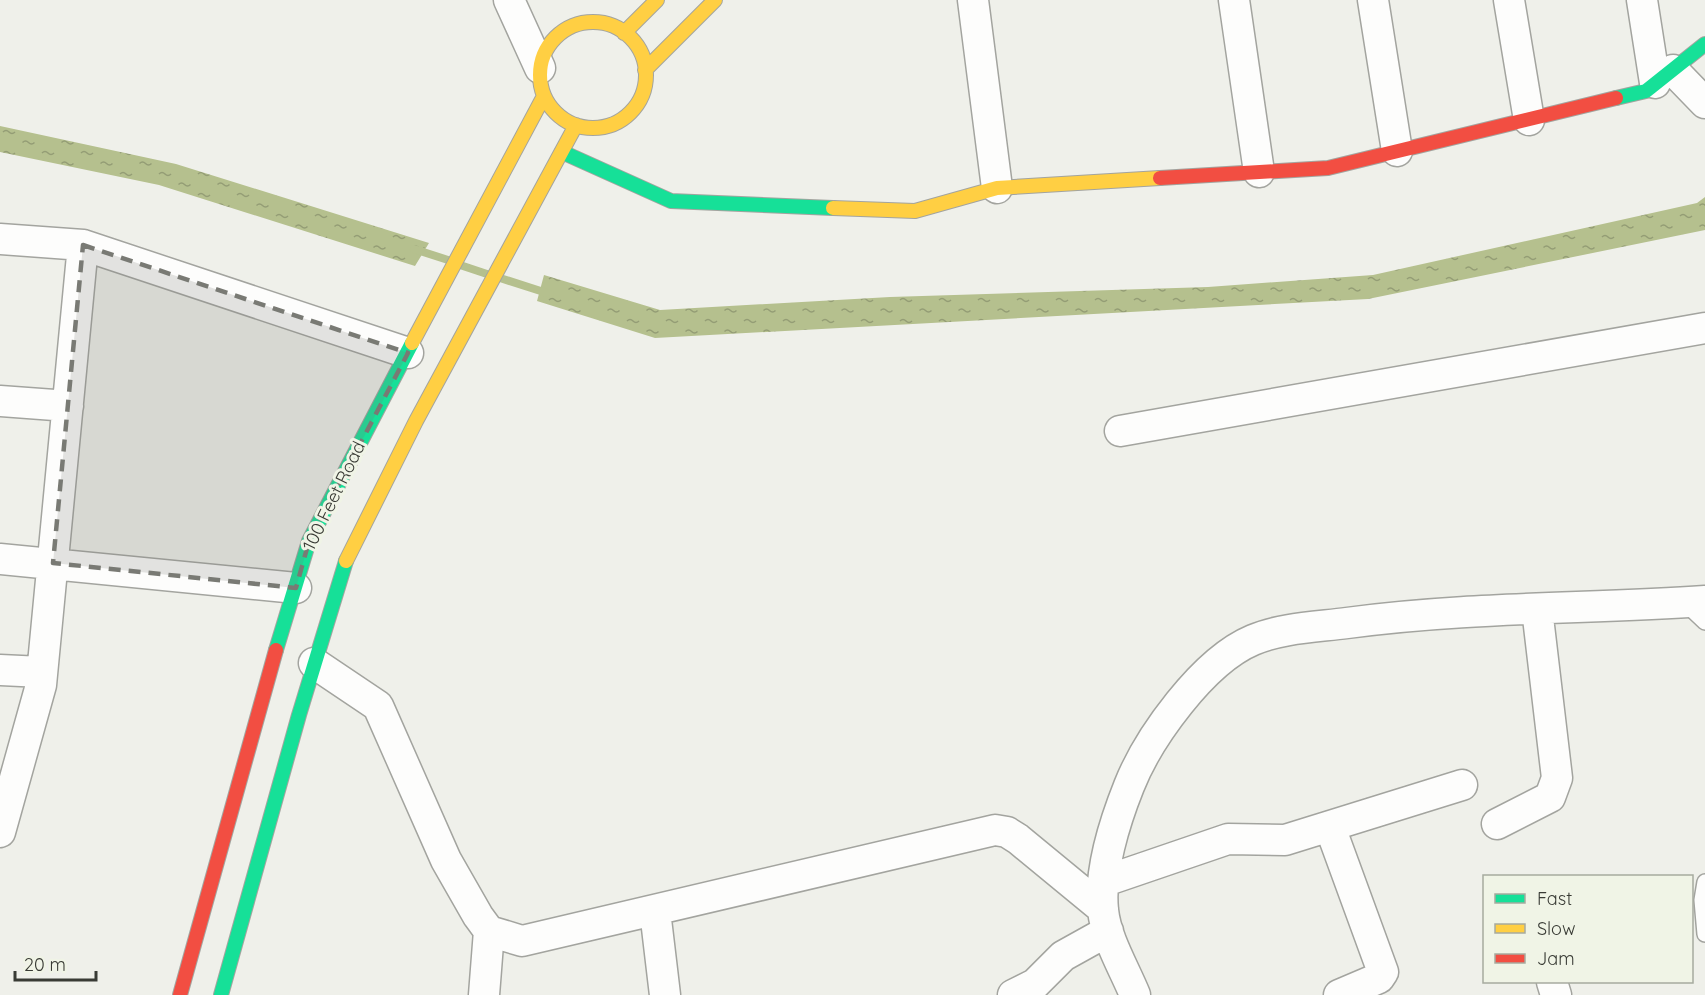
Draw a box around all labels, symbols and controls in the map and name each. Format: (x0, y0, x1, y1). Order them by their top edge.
street label: 100 Feet Road (297, 437, 370, 554)
legend (1483, 875, 1693, 983)
text: Fast (1537, 887, 1572, 910)
text: Slow (1537, 917, 1575, 940)
scale bar (15, 944, 96, 982)
text: Jam (1537, 947, 1575, 970)
text: 20 m (24, 953, 66, 976)

